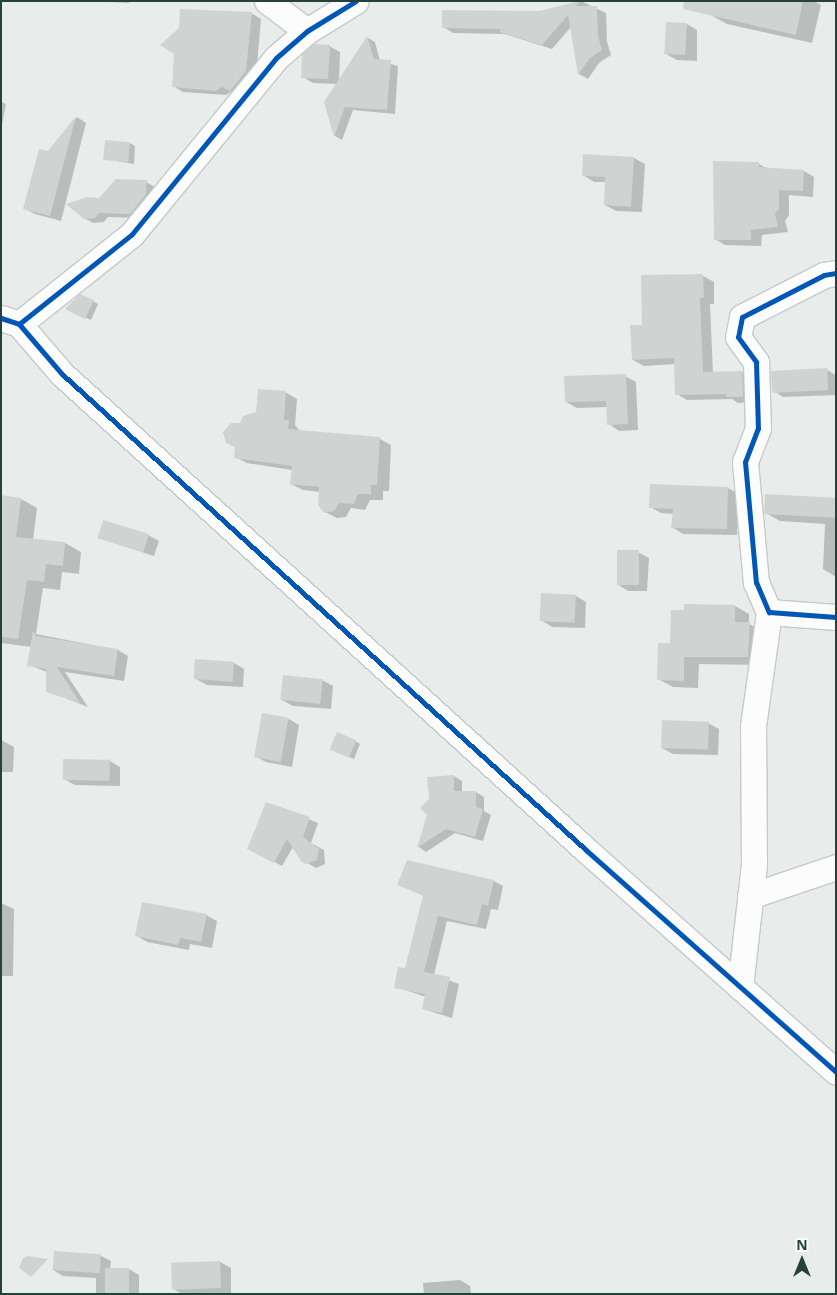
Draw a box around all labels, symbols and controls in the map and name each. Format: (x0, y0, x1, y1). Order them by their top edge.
north arrow (777, 1235, 827, 1285)
text: N (796, 1235, 808, 1254)

